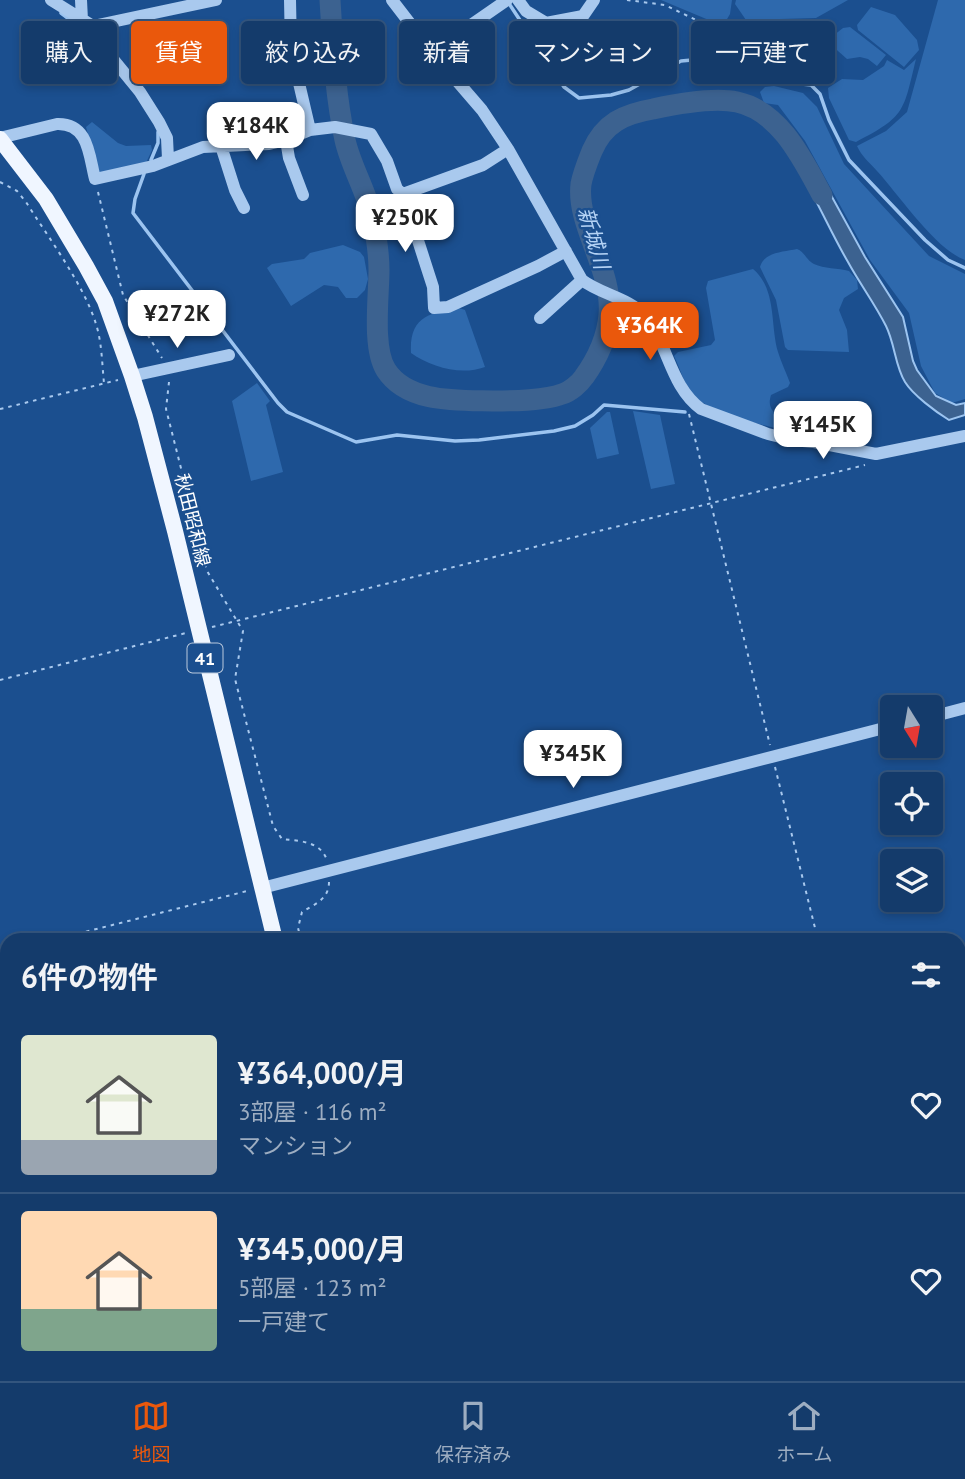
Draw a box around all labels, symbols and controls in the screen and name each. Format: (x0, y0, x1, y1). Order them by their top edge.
chip: 購入 (21, 21, 117, 84)
chip: 賃貸 (131, 21, 227, 84)
chip: 絞り込み (241, 21, 385, 84)
chip: 新着 (399, 21, 495, 84)
chip: マンション (509, 21, 677, 84)
chip: 一戸建て (691, 21, 835, 84)
pin: ¥184K (207, 102, 305, 162)
text: ¥184K (223, 110, 289, 139)
pin: ¥250K (356, 194, 454, 254)
text: ¥250K (372, 202, 438, 231)
water label: 新城川 (572, 204, 616, 274)
pin: ¥272K (128, 290, 226, 350)
text: ¥272K (144, 298, 210, 327)
pin: ¥364K (601, 302, 699, 362)
text: ¥364K (617, 310, 683, 339)
pin: ¥145K (774, 402, 872, 461)
text: ¥145K (790, 409, 856, 438)
street label: 秋田昭和線 (170, 471, 216, 569)
road number: 41 (188, 644, 222, 672)
north arrow (880, 695, 943, 758)
map controls (880, 695, 943, 912)
pin: ¥345K (524, 730, 622, 790)
text: ¥345K (540, 738, 606, 767)
button: locate (880, 772, 943, 835)
button: layers (880, 849, 943, 912)
icon: filters (907, 956, 945, 994)
text: 6件の物件 (21, 957, 158, 996)
text: ¥364,000/月 (238, 1053, 407, 1092)
icon: home (77, 1063, 161, 1147)
icon: heart (907, 1086, 945, 1124)
text: 3部屋 · 116 m² (238, 1097, 386, 1126)
text: マンション (238, 1131, 353, 1160)
text: ¥345,000/月 (238, 1229, 407, 1268)
icon: home (77, 1239, 161, 1323)
icon: heart (907, 1262, 945, 1300)
text: 5部屋 · 123 m² (238, 1273, 386, 1302)
text: 一戸建て (238, 1307, 330, 1336)
tab: 地図 (132, 1397, 170, 1466)
tab: 保存済み (435, 1397, 511, 1466)
tab: ホーム (776, 1397, 833, 1466)

